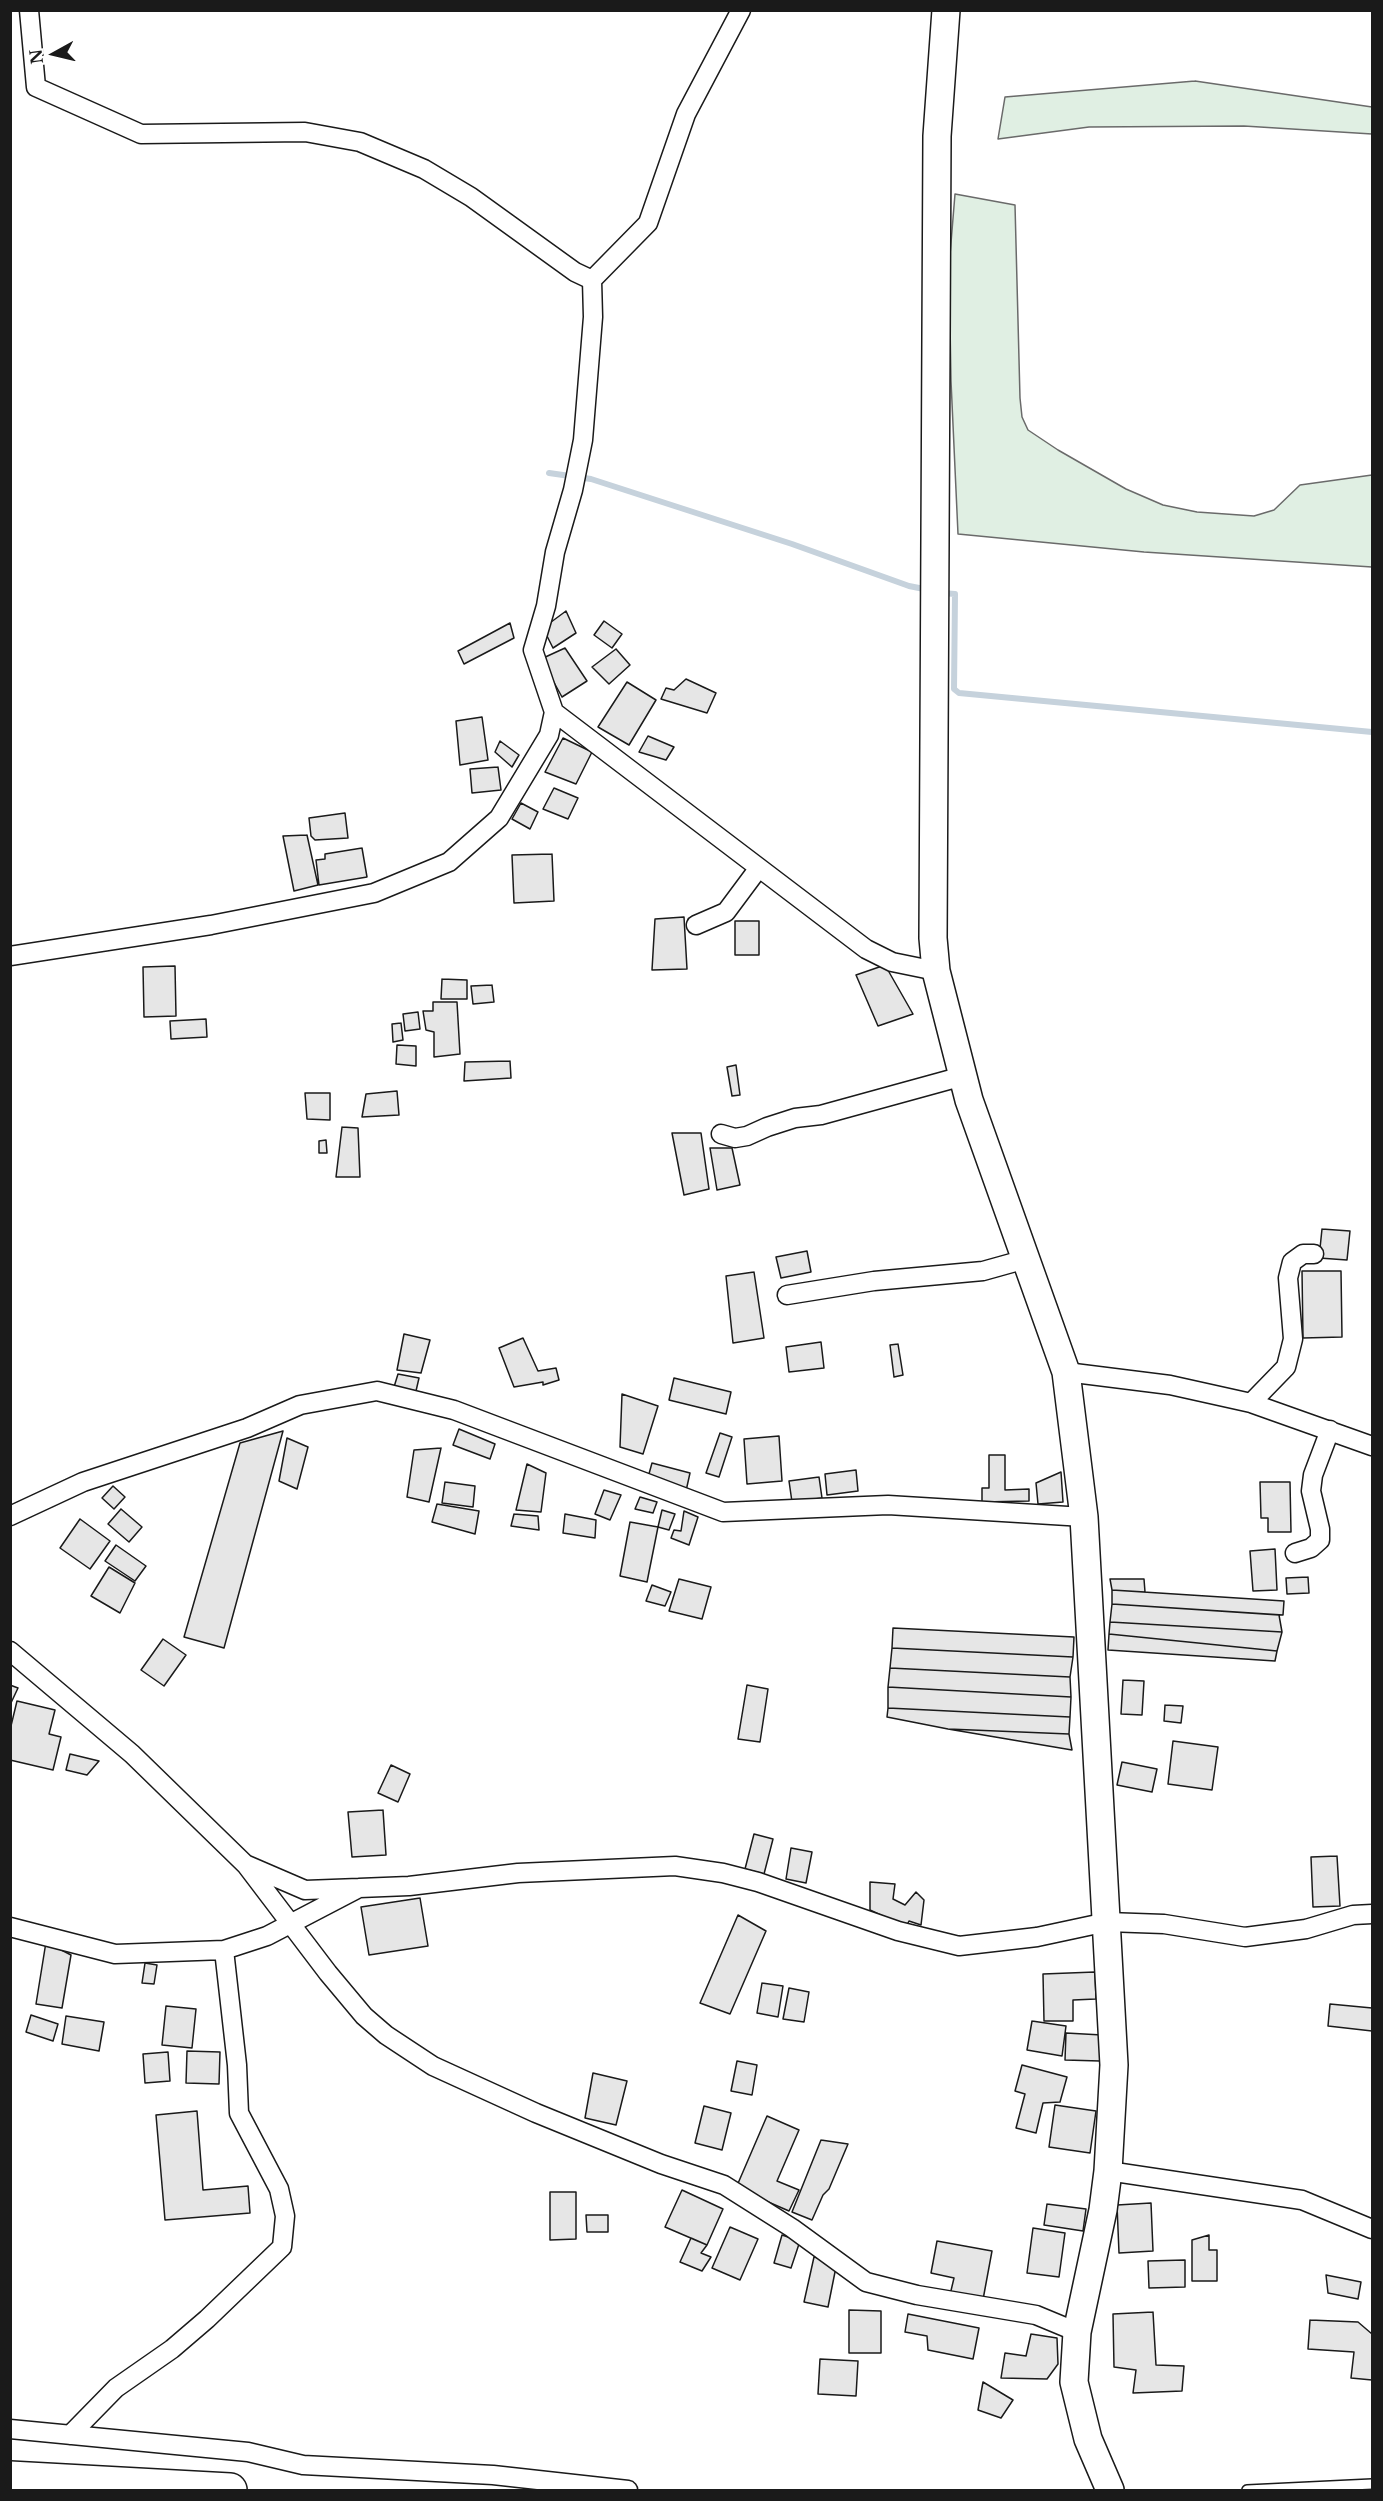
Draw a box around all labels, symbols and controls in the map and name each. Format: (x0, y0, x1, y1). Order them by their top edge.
north arrow (24, 24, 84, 84)
text: N (25, 48, 47, 65)

